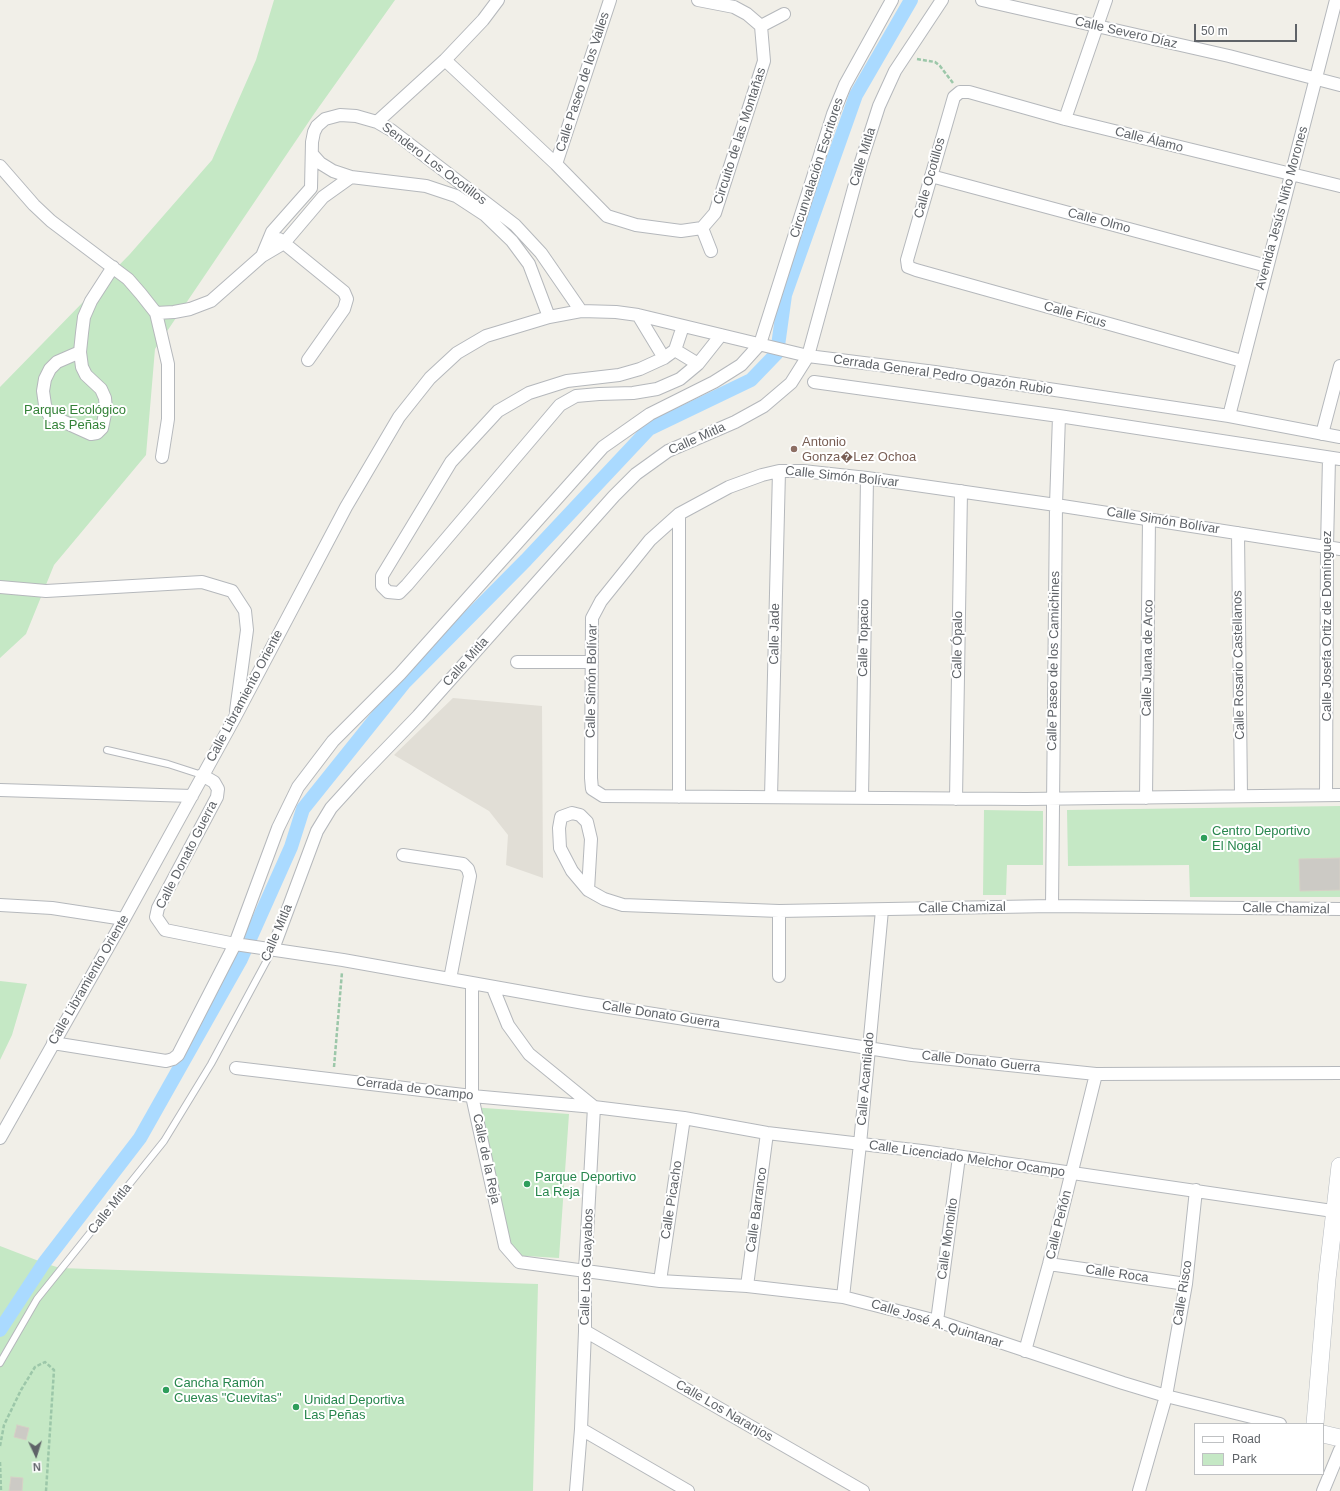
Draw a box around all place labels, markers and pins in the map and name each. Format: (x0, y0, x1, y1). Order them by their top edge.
place label: Antonio Gonza�Lez Ochoa (802, 434, 916, 465)
marker: Antonio Gonza�Lez Ochoa (789, 444, 799, 454)
place label: Centro Deportivo El Nogal (1212, 823, 1310, 854)
marker: Centro Deportivo El Nogal (1199, 833, 1209, 843)
place label: Parque Deportivo La Reja (535, 1169, 636, 1200)
marker: Parque Deportivo La Reja (522, 1179, 532, 1189)
place label: Cancha Ramón Cuevas "Cuevitas" (174, 1375, 281, 1406)
marker: Cancha Ramón Cuevas "Cuevitas" (161, 1385, 171, 1395)
place label: Unidad Deportiva Las Peñas (304, 1392, 404, 1423)
marker: Unidad Deportiva Las Peñas (291, 1402, 301, 1412)

